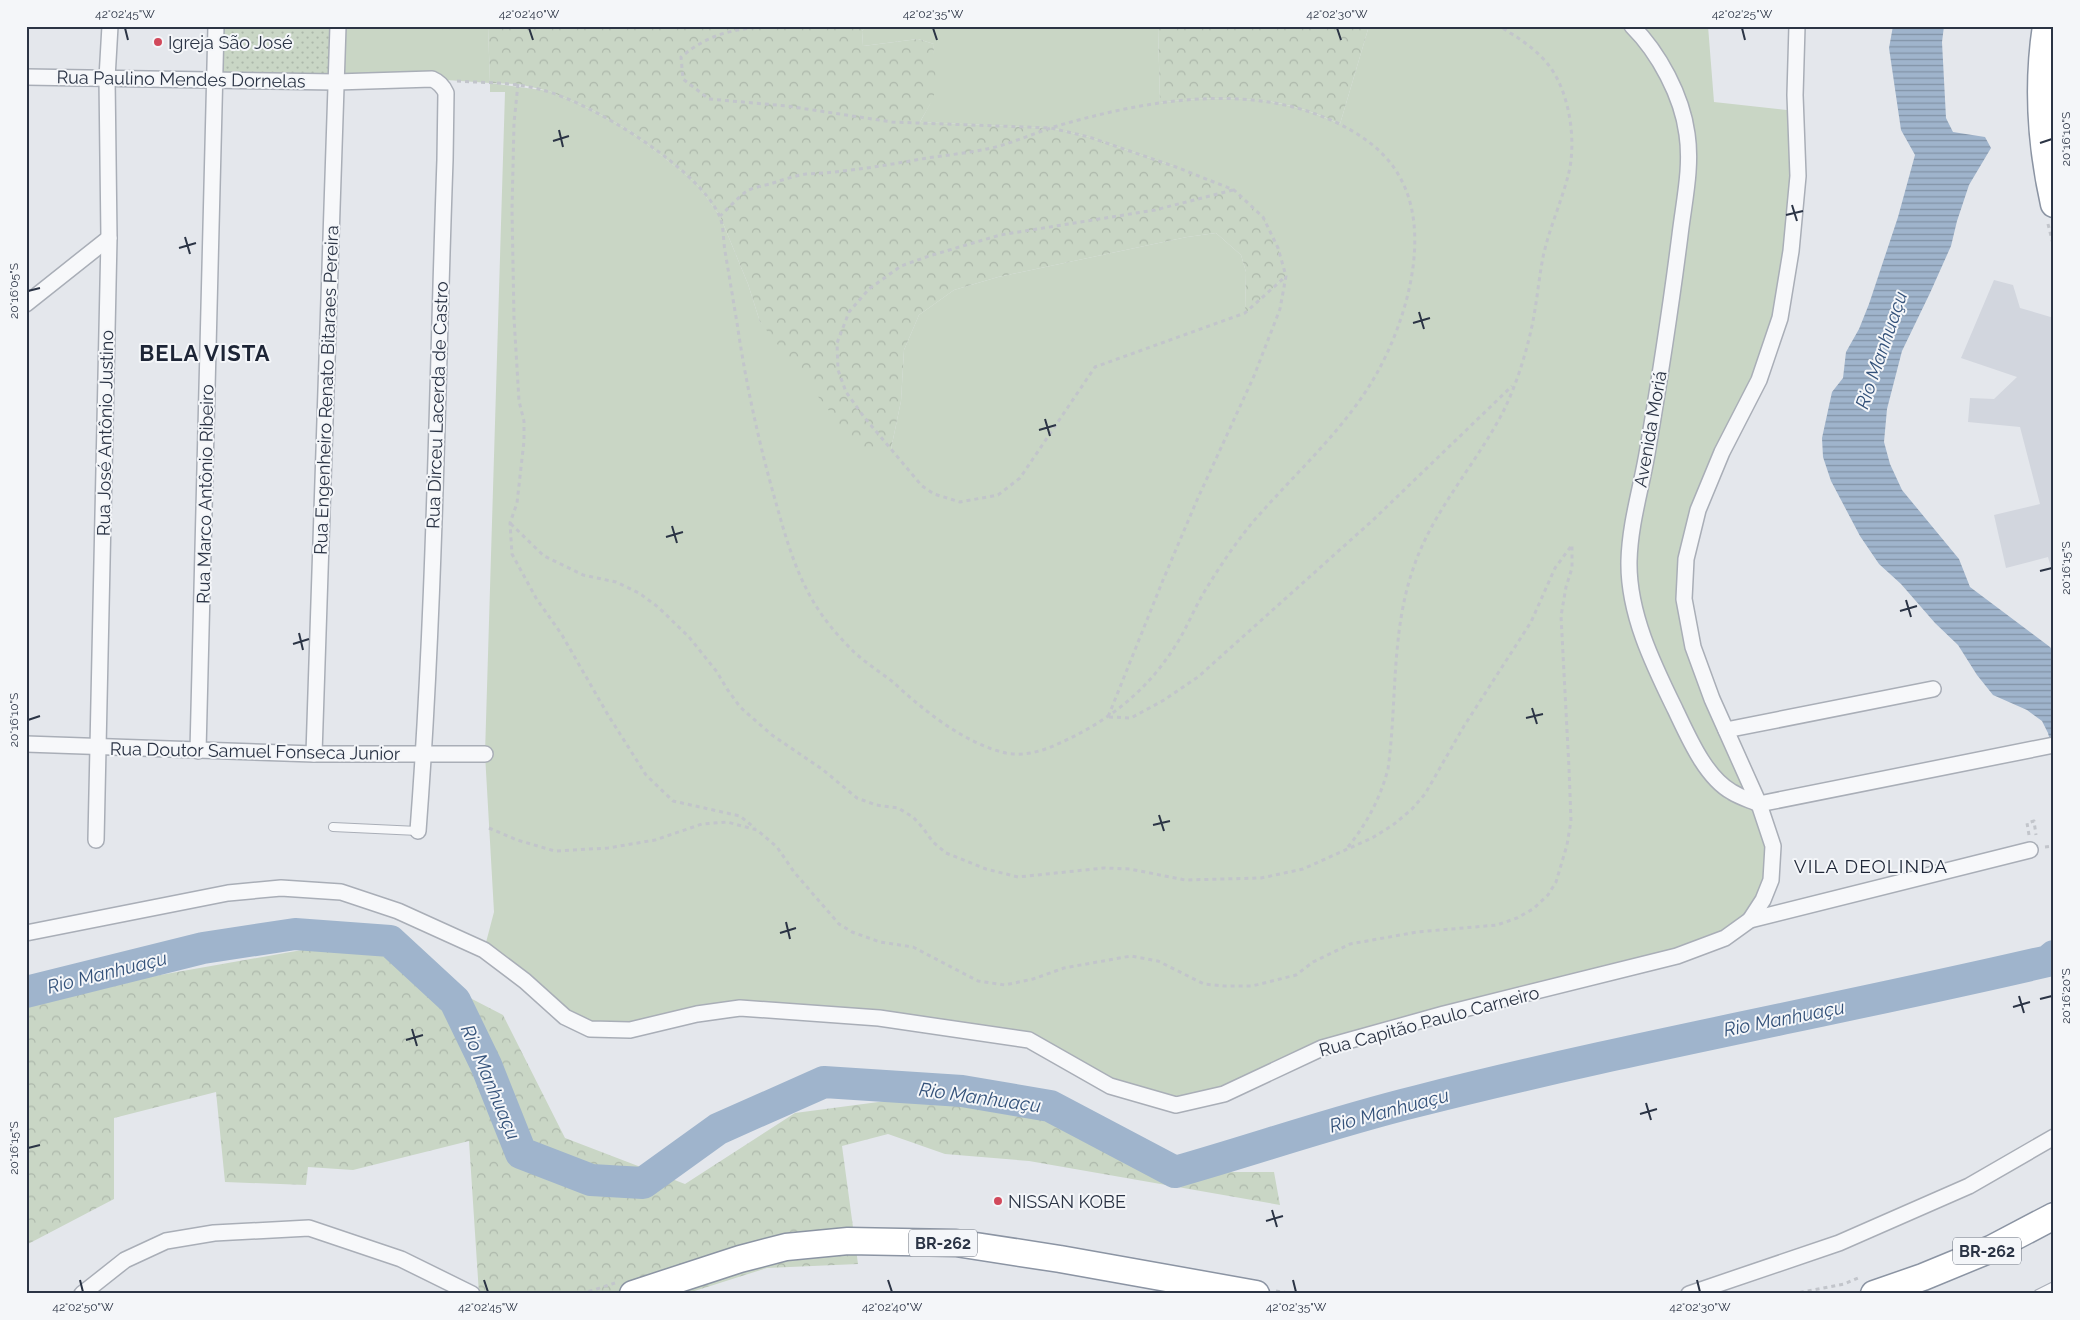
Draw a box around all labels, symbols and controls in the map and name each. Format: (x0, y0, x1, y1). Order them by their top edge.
text: 42°02'45"W (95, 7, 155, 21)
text: 42°02'40"W (499, 7, 560, 21)
text: 42°02'35"W (903, 7, 964, 21)
text: 42°02'30"W (1306, 7, 1368, 21)
text: 42°02'25"W (1712, 7, 1773, 21)
place label: Igreja São José (168, 32, 293, 53)
marker: Igreja São José (152, 36, 164, 48)
street label: Rua Paulino Mendes Dornelas (56, 66, 306, 92)
text: 20°16'10"S (2059, 112, 2073, 166)
street label: Rua Engenheiro Renato Bitaraes Pereira (310, 225, 342, 555)
text: 20°16'05"S (7, 263, 21, 319)
street label: Rua Dirceu Lacerda de Castro (422, 281, 452, 529)
water label: Rio Manhuaçu (1851, 288, 1911, 412)
street label: Rua José Antônio Justino (93, 329, 117, 536)
district label: BELA VISTA (139, 340, 271, 366)
street label: Avenida Moriá (1629, 369, 1671, 489)
street label: Rua Marco Antônio Ribeiro (193, 384, 217, 604)
text: 20°16'15"S (2059, 541, 2073, 595)
text: 20°16'10"S (7, 693, 21, 747)
street label: Rua Doutor Samuel Fonseca Junior (110, 738, 401, 764)
district label: VILA DEOLINDA (1794, 855, 1948, 877)
water label: Rio Manhuaçu (45, 946, 169, 998)
text: 20°16'20"S (2059, 968, 2073, 1024)
street label: Rua Capitão Paulo Carneiro (1317, 981, 1542, 1061)
water label: Rio Manhuaçu (1722, 995, 1847, 1041)
water label: Rio Manhuaçu (457, 1021, 525, 1143)
water label: Rio Manhuaçu (918, 1078, 1043, 1116)
water label: Rio Manhuaçu (1327, 1083, 1451, 1137)
text: 20°16'15"S (7, 1121, 21, 1175)
place label: NISSAN KOBE (1008, 1191, 1126, 1212)
marker: NISSAN KOBE (992, 1195, 1004, 1207)
road number: BR-262 (909, 1230, 977, 1256)
road number: BR-262 (1953, 1238, 2021, 1264)
text: 42°02'50"W (52, 1300, 114, 1314)
text: 42°02'45"W (458, 1300, 518, 1314)
text: 42°02'40"W (862, 1300, 923, 1314)
text: 42°02'35"W (1266, 1300, 1327, 1314)
text: 42°02'30"W (1669, 1300, 1731, 1314)

